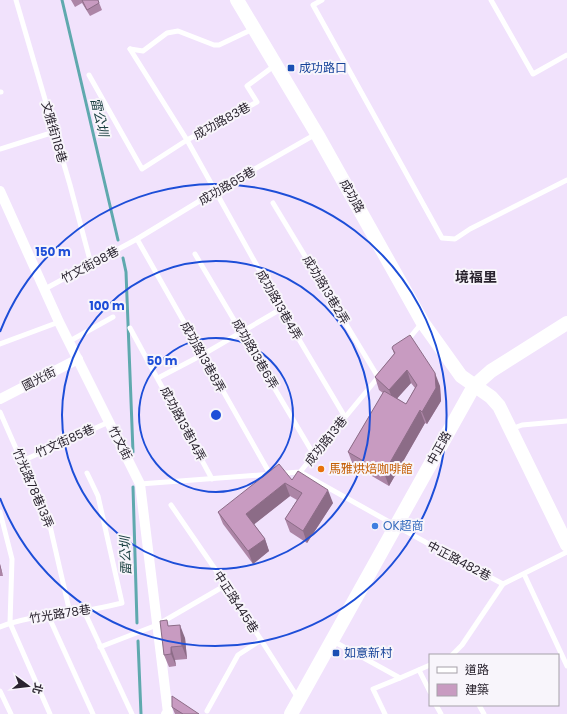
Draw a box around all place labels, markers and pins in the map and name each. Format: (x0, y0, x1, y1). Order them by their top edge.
place label: 成功路口 (299, 59, 347, 76)
marker: 成功路口 (286, 63, 296, 73)
centre of rings (209, 408, 223, 422)
place label: 馬雅烘焙咖啡館 (329, 460, 413, 477)
marker: 馬雅烘焙咖啡館 (316, 464, 326, 474)
place label: OK超商 (383, 517, 424, 534)
marker: OK超商 (370, 521, 380, 531)
place label: 如意新村 (344, 644, 393, 661)
marker: 如意新村 (331, 648, 341, 658)

